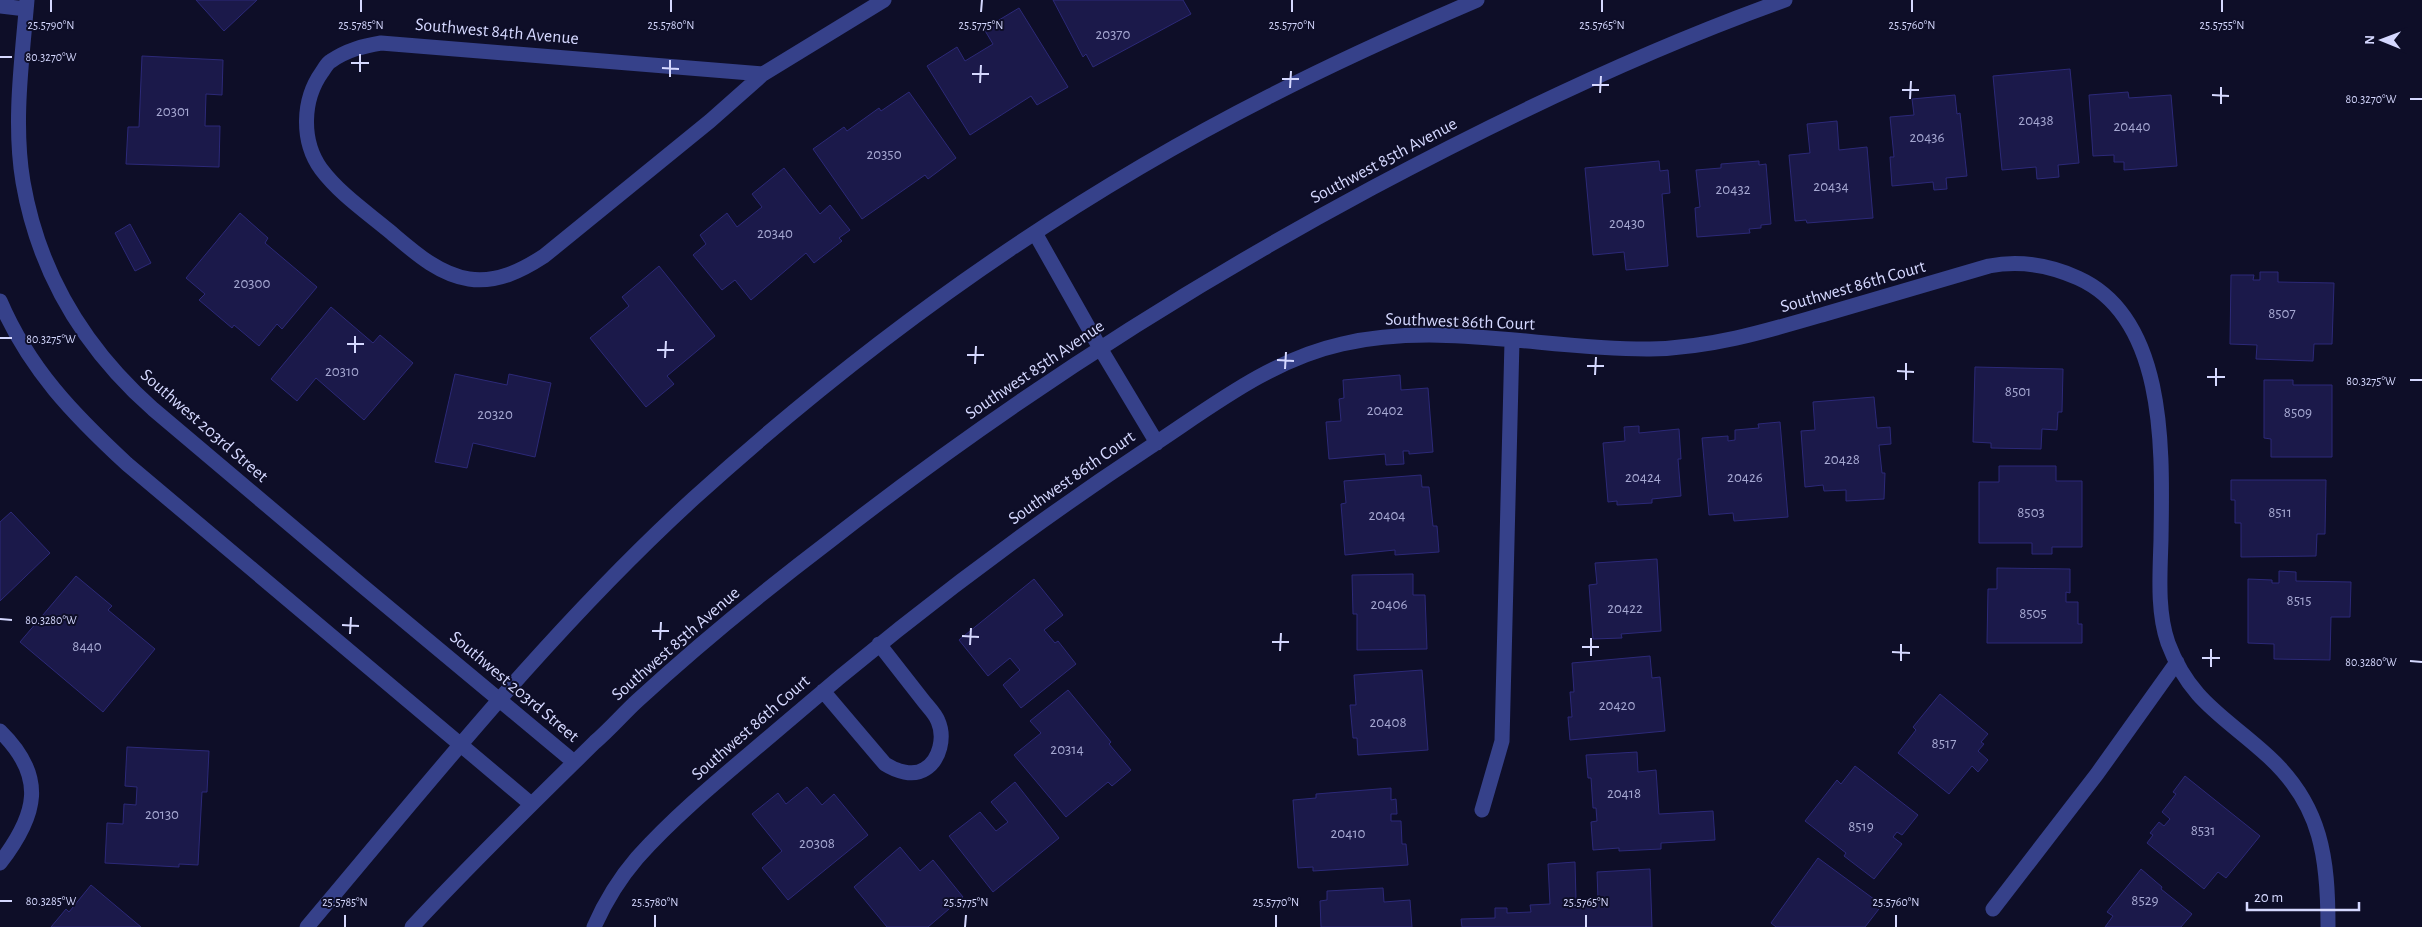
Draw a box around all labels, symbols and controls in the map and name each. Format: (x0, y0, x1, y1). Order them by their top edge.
north arrow (2357, 15, 2407, 65)
street label: Southwest 84th Avenue (414, 16, 580, 48)
text: 25.5790°N (28, 19, 74, 31)
text: 25.5785°N (338, 19, 384, 31)
text: 25.5780°N (648, 19, 694, 31)
text: 25.5775°N (959, 19, 1003, 31)
text: 25.5770°N (1269, 19, 1315, 31)
text: 25.5765°N (1579, 19, 1625, 31)
text: 25.5760°N (1889, 19, 1935, 31)
text: 25.5755°N (2200, 19, 2245, 31)
house number: 20370 (1095, 27, 1131, 42)
text: N (2363, 35, 2377, 45)
text: 80.3270°W (26, 51, 77, 63)
text: 80.3270°W (2346, 93, 2397, 105)
house number: 20301 (156, 104, 190, 119)
house number: 20438 (2018, 113, 2054, 128)
street label: Southwest 85th Avenue (1308, 115, 1460, 207)
house number: 20440 (2113, 119, 2151, 134)
house number: 20436 (1909, 130, 1945, 145)
house number: 20350 (866, 147, 902, 162)
house number: 20434 (1813, 179, 1849, 194)
house number: 20432 (1716, 182, 1751, 197)
house number: 20430 (1609, 216, 1645, 231)
house number: 20340 (757, 226, 793, 241)
street label: Southwest 86th Court (1778, 258, 1928, 316)
house number: 20300 (234, 276, 270, 291)
house number: 8507 (2268, 306, 2296, 321)
street label: Southwest 86th Court (1385, 310, 1535, 334)
street label: Southwest 85th Avenue (962, 317, 1108, 423)
text: 80.3275°W (26, 333, 76, 345)
house number: 20310 (325, 364, 359, 379)
street label: Southwest 203rd Street (137, 366, 271, 486)
text: 80.3275°W (2346, 375, 2396, 387)
house number: 8501 (2005, 384, 2031, 399)
house number: 20402 (1367, 403, 1404, 418)
house number: 8509 (2284, 405, 2312, 420)
house number: 20320 (477, 407, 513, 422)
street label: Southwest 86th Court (1005, 427, 1139, 528)
house number: 20428 (1824, 452, 1860, 467)
house number: 20424 (1625, 470, 1661, 485)
house number: 20426 (1727, 470, 1763, 485)
house number: 8503 (2017, 505, 2045, 520)
house number: 8511 (2268, 505, 2292, 520)
house number: 20404 (1368, 508, 1406, 523)
street label: Southwest 85th Avenue (609, 584, 743, 704)
house number: 8515 (2287, 593, 2311, 608)
house number: 20406 (1371, 597, 1407, 612)
house number: 20422 (1607, 601, 1643, 616)
house number: 8505 (2019, 606, 2047, 621)
text: 80.3280°W (25, 614, 77, 626)
street label: Southwest 203rd Street (446, 628, 582, 746)
house number: 8440 (72, 639, 102, 654)
text: 80.3280°W (2345, 656, 2397, 668)
street label: Southwest 86th Court (689, 672, 814, 784)
house number: 20420 (1599, 698, 1635, 713)
house number: 20408 (1370, 715, 1407, 730)
house number: 8517 (1932, 736, 1956, 751)
house number: 20314 (1050, 742, 1084, 757)
house number: 20418 (1607, 786, 1641, 801)
house number: 20130 (145, 807, 179, 822)
house number: 8519 (1848, 819, 1874, 834)
house number: 8531 (2191, 823, 2215, 838)
house number: 20410 (1330, 826, 1366, 841)
house number: 20308 (799, 836, 835, 851)
scale bar (2247, 880, 2360, 912)
text: 20 m (2254, 890, 2283, 905)
house number: 8529 (2131, 893, 2159, 908)
text: 80.3285°W (26, 895, 76, 907)
text: 25.5785°N (322, 896, 368, 908)
text: 25.5780°N (632, 896, 678, 908)
text: 25.5775°N (944, 896, 988, 908)
text: 25.5770°N (1253, 896, 1299, 908)
text: 25.5765°N (1563, 896, 1609, 908)
text: 25.5760°N (1873, 896, 1919, 908)

